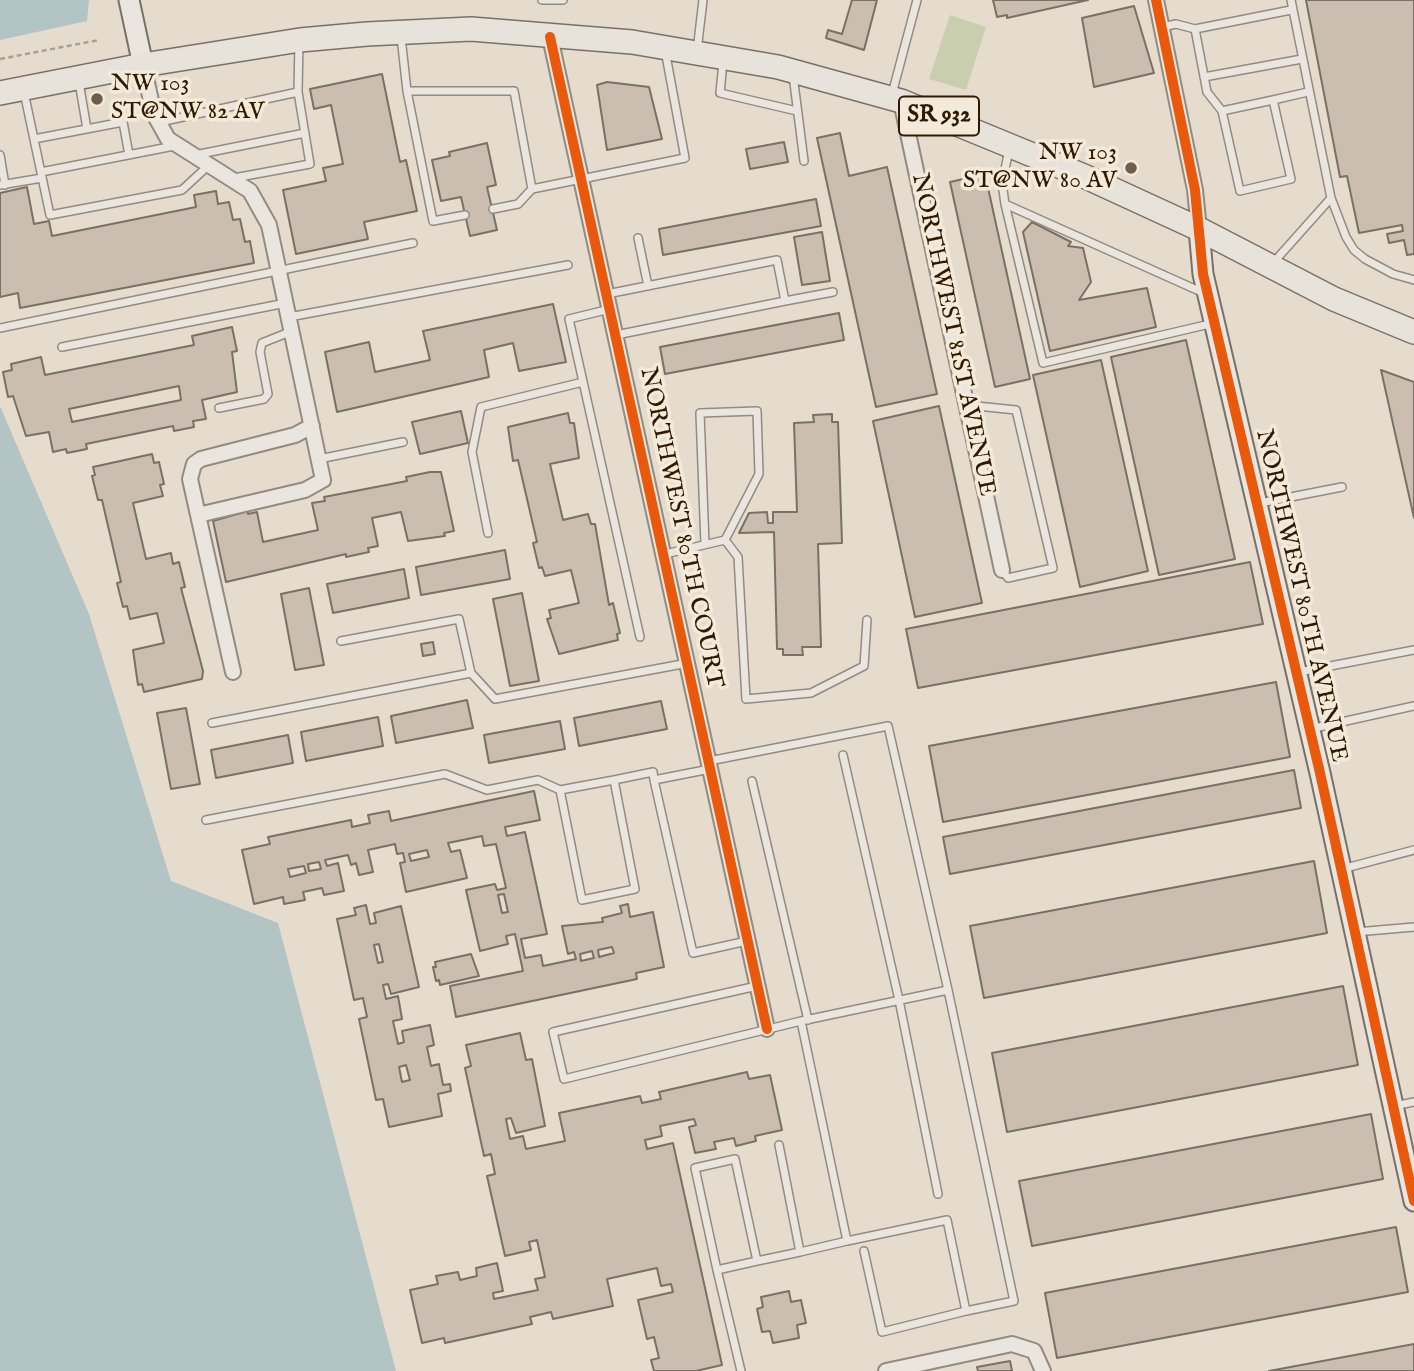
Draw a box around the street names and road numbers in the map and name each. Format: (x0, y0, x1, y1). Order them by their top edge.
road number: SR 932 (899, 97, 979, 136)
street label: NORTHWEST 81ST AVENUE (904, 171, 1000, 499)
street label: NORTHWEST 80TH COURT (632, 365, 728, 691)
street label: NORTHWEST 80TH AVENUE (1248, 427, 1352, 765)

